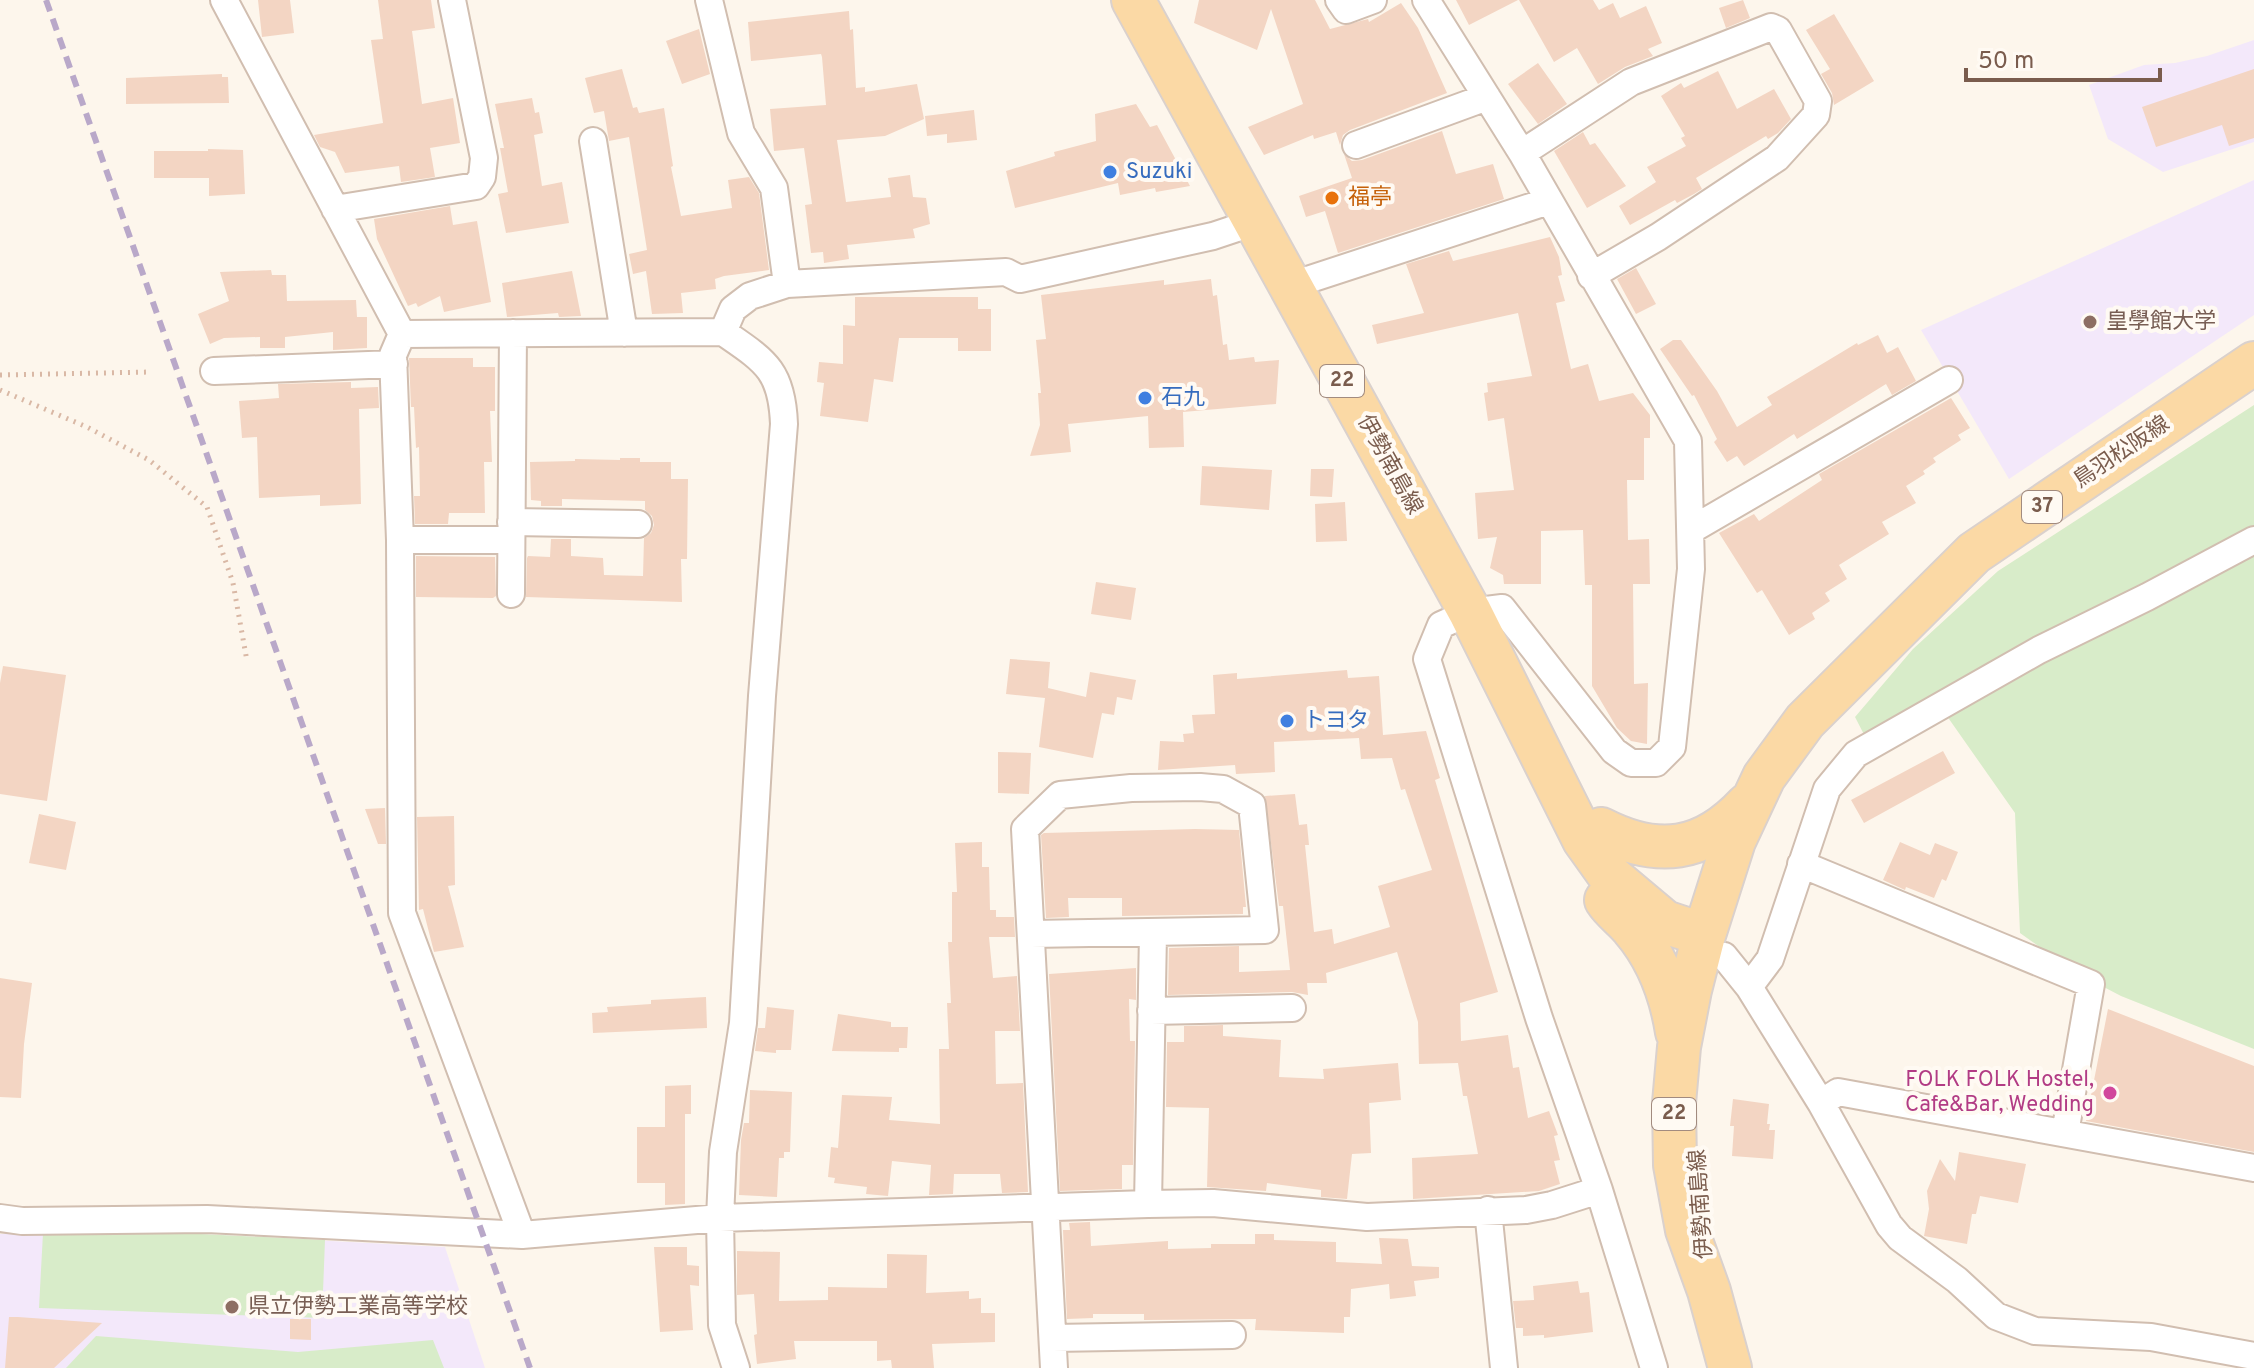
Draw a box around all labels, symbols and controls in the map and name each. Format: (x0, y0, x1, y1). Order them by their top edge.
scale bar (1966, 32, 2160, 82)
text: 50 m (1978, 47, 2034, 77)
place label: Suzuki (1126, 159, 1192, 186)
marker: Suzuki (1101, 163, 1119, 181)
place label: 福亭 (1348, 185, 1392, 212)
marker: 福亭 (1323, 189, 1341, 207)
place label: 皇學館大学 (2106, 309, 2216, 336)
marker: 皇學館大学 (2081, 313, 2099, 331)
road number: 22 (1320, 365, 1364, 397)
place label: 石九 (1161, 385, 1205, 412)
marker: 石九 (1136, 389, 1154, 407)
street label: 伊勢南島線 (1351, 410, 1427, 520)
street label: 鳥羽松阪線 (2069, 411, 2175, 495)
road number: 37 (2022, 491, 2062, 523)
place label: トヨタ (1303, 708, 1369, 735)
marker: トヨタ (1278, 712, 1296, 730)
place label: FOLK FOLK Hostel, Cafe&Bar, Wedding (1905, 1067, 2094, 1119)
marker: FOLK FOLK Hostel, Cafe&Bar, Wedding (2101, 1084, 2119, 1102)
road number: 22 (1652, 1098, 1696, 1130)
street label: 伊勢南島線 (1685, 1148, 1719, 1260)
place label: 県立伊勢工業高等学校 (248, 1294, 468, 1321)
marker: 県立伊勢工業高等学校 (223, 1298, 241, 1316)

